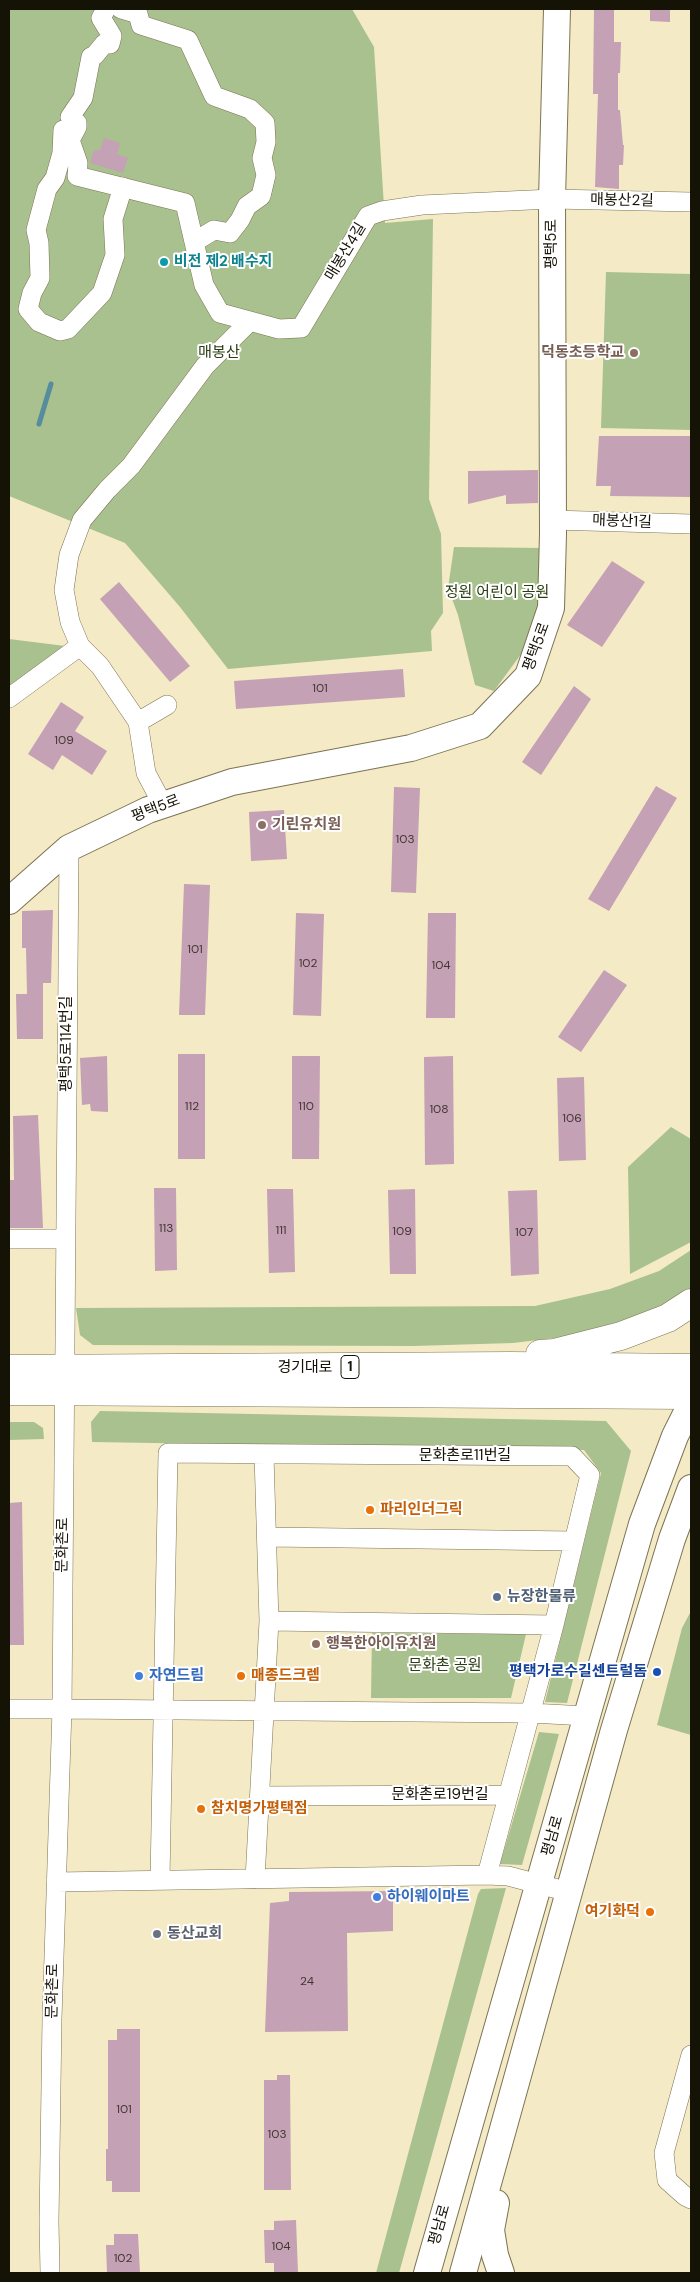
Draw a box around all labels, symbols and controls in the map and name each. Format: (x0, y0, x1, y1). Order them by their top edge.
street label: 매봉산2길 (590, 191, 654, 211)
street label: 평택5로 (543, 219, 561, 269)
street label: 매봉산4길 (322, 220, 370, 284)
place label: 비전 제2 배수지 (174, 253, 273, 271)
marker: 비전 제2 배수지 (158, 256, 170, 268)
park label: 매봉산 (198, 344, 240, 362)
place label: 덕동초등학교 (541, 344, 624, 362)
marker: 덕동초등학교 (628, 347, 640, 359)
street label: 매봉산1길 (592, 512, 652, 532)
park label: 정원 어린이 공원 (445, 584, 549, 602)
street label: 평택5로 (520, 620, 554, 674)
house number: 101 (312, 682, 328, 696)
house number: 109 (54, 734, 74, 748)
street label: 평택5로 (129, 792, 183, 826)
place label: 기린유치원 (272, 816, 341, 834)
marker: 기린유치원 (256, 819, 268, 831)
house number: 103 (395, 833, 415, 847)
house number: 101 (187, 943, 203, 957)
house number: 102 (299, 957, 317, 971)
house number: 104 (431, 959, 451, 973)
street label: 평택5로114번길 (58, 996, 76, 1092)
house number: 112 (185, 1100, 199, 1114)
house number: 110 (298, 1100, 314, 1114)
house number: 108 (429, 1103, 449, 1117)
house number: 106 (562, 1112, 582, 1126)
house number: 113 (159, 1222, 173, 1236)
house number: 111 (275, 1224, 287, 1238)
house number: 109 (392, 1225, 412, 1239)
house number: 107 (515, 1226, 533, 1240)
road number: 1 (341, 1355, 359, 1378)
street label: 경기대로 (277, 1359, 333, 1377)
street label: 문화촌로11번길 (419, 1447, 511, 1465)
place label: 파리인더그릭 (380, 1501, 463, 1519)
marker: 파리인더그릭 (364, 1504, 376, 1516)
street label: 문화촌로 (54, 1517, 72, 1573)
place label: 뉴장한물류 (507, 1588, 576, 1606)
marker: 뉴장한물류 (491, 1591, 503, 1603)
place label: 행복한아이유치원 (326, 1635, 436, 1653)
marker: 행복한아이유치원 (310, 1638, 322, 1650)
park label: 문화촌 공원 (409, 1657, 481, 1675)
place label: 평택가로수길센트럴돔 (509, 1663, 647, 1681)
marker: 평택가로수길센트럴돔 (651, 1666, 663, 1678)
place label: 자연드림 (149, 1667, 204, 1685)
place label: 매종드크렘 (251, 1667, 320, 1685)
marker: 자연드림 (133, 1670, 145, 1682)
marker: 매종드크렘 (235, 1670, 247, 1682)
street label: 문화촌로19번길 (392, 1786, 488, 1804)
place label: 참치명가평택점 (211, 1800, 308, 1818)
marker: 참치명가평택점 (195, 1803, 207, 1815)
street label: 평남로 (539, 1814, 567, 1858)
place label: 하이웨이마트 (387, 1888, 470, 1906)
marker: 하이웨이마트 (371, 1891, 383, 1903)
place label: 여기화덕 (585, 1903, 640, 1921)
marker: 여기화덕 (644, 1906, 656, 1918)
place label: 동산교회 (167, 1925, 222, 1943)
marker: 동산교회 (151, 1928, 163, 1940)
street label: 문화촌로 (44, 1963, 62, 2019)
house number: 24 (300, 1975, 314, 1989)
house number: 101 (116, 2103, 132, 2117)
house number: 103 (267, 2128, 287, 2142)
street label: 평남로 (426, 2203, 454, 2247)
house number: 104 (271, 2240, 291, 2254)
house number: 102 (114, 2252, 132, 2266)

